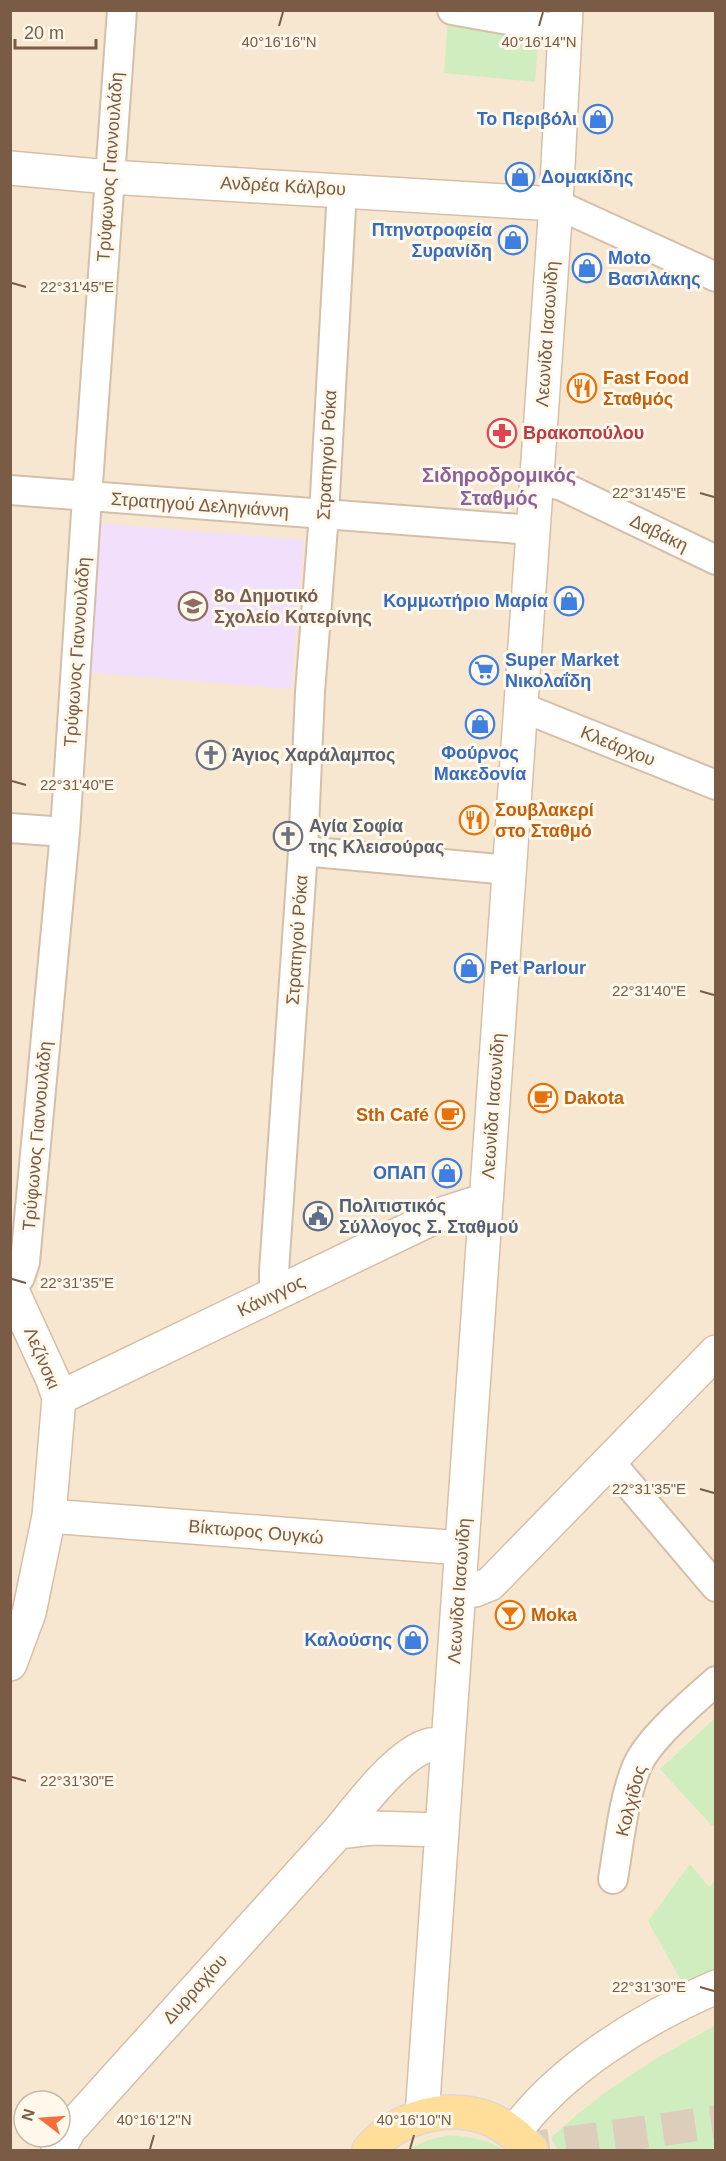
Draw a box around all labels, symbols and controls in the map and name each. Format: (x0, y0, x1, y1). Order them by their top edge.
scale bar (15, 12, 96, 50)
text: 20 m (24, 23, 64, 43)
text: 40°16'16"N (241, 33, 317, 50)
text: 40°16'14"N (501, 33, 577, 50)
street label: Τρύφωνος Γιαννουλάδη (93, 72, 127, 262)
shop icon: Το Περιβόλι (582, 103, 614, 135)
place label: Το Περιβόλι (477, 109, 577, 129)
shop icon: Δομακίδης (504, 161, 536, 193)
place label: Δομακίδης (541, 167, 633, 187)
street label: Ανδρέα Κάλβου (220, 173, 346, 199)
place label: Πτηνοτροφεία Συρανίδη (372, 220, 492, 261)
shop icon: Πτηνοτροφεία Συρανίδη (497, 224, 529, 256)
place label: Moto Bασιλάκης (608, 248, 701, 289)
shop icon: Moto Bασιλάκης (571, 252, 603, 284)
street label: Λεωνίδα Ιασωνίδη (532, 260, 562, 408)
text: 22°31'45"E (40, 278, 114, 295)
place label: Fast Food Σταθμός (603, 368, 689, 409)
restaurant icon: Fast Food Σταθμός (566, 372, 598, 404)
street label: Στρατηγού Ρόκα (314, 389, 340, 521)
pharmacy icon: Βρακοπούλου (486, 417, 518, 449)
place label: Βρακοπούλου (523, 423, 644, 443)
district label: Σιδηροδρομικός Σταθμός (422, 464, 576, 509)
text: 22°31'45"E (612, 484, 686, 501)
street label: Στρατηγού Δεληγιάννη (110, 489, 290, 521)
street label: Δαβάκη (627, 510, 691, 556)
street label: Τρύφωνος Γιαννουλάδη (60, 557, 94, 747)
shop icon: Κομμωτήριο Μαρία (553, 585, 585, 617)
place label: 8ο Δημοτικό Σχολείο Κατερίνης (214, 586, 372, 627)
school or university icon: 8ο Δημοτικό Σχολείο Κατερίνης (177, 590, 209, 622)
place label: Κομμωτήριο Μαρία (383, 591, 548, 611)
place label: Super Market Νικολαΐδη (505, 650, 619, 691)
supermarket icon: Super Market Νικολαΐδη (468, 654, 500, 686)
shop icon: Φούρνος Μακεδονία (464, 708, 496, 740)
street label: Κλεάρχου (578, 722, 658, 770)
church icon: Άγιος Χαράλαμπος (195, 739, 227, 771)
place label: Φούρνος Μακεδονία (434, 743, 526, 784)
place label: Άγιος Χαράλαμπος (232, 745, 395, 765)
text: 22°31'40"E (40, 776, 114, 793)
place label: Σουβλακερί στο Σταθμό (495, 800, 594, 841)
restaurant icon: Σουβλακερί στο Σταθμό (458, 804, 490, 836)
place label: Αγία Σοφία της Κλεισούρας (309, 816, 444, 857)
church icon: Αγία Σοφία της Κλεισούρας (272, 820, 304, 852)
street label: Στρατηγού Ρόκα (282, 874, 312, 1006)
shop icon: Pet Parlour (453, 952, 485, 984)
place label: Pet Parlour (490, 958, 586, 978)
text: 22°31'40"E (612, 982, 686, 999)
street label: Λεωνίδα Ιασωνίδη (478, 1032, 508, 1180)
street label: Τρύφωνος Γιαννουλάδη (19, 1040, 55, 1232)
cafe icon: Dakota (527, 1082, 559, 1114)
place label: Dakota (564, 1088, 625, 1108)
cafe icon: Sth Café (434, 1099, 466, 1131)
place label: Sth Café (356, 1105, 429, 1125)
shop icon: ΟΠΑΠ (431, 1157, 463, 1189)
place label: ΟΠΑΠ (373, 1163, 426, 1183)
place label: Πολιτιστικός Σύλλογος Σ. Σταθμού (339, 1196, 519, 1237)
public building icon: Πολιτιστικός Σύλλογος Σ. Σταθμού (302, 1200, 334, 1232)
street label: Κάνιγγος (234, 1271, 308, 1321)
text: 22°31'35"E (40, 1274, 114, 1291)
street label: Λεζίνσκι (20, 1324, 64, 1392)
text: 22°31'35"E (612, 1480, 686, 1497)
street label: Βίκτωρος Ουγκώ (188, 1516, 324, 1548)
street label: Λεωνίδα Ιασωνίδη (444, 1517, 474, 1665)
bar icon: Moka (494, 1599, 526, 1631)
place label: Moka (531, 1605, 578, 1625)
shop icon: Καλούσης (397, 1624, 429, 1656)
place label: Καλούσης (304, 1630, 392, 1650)
street label: Κολχίδος (612, 1763, 650, 1839)
text: 22°31'30"E (40, 1772, 114, 1789)
street label: Δυρραχίου (159, 1950, 231, 2028)
text: 22°31'30"E (612, 1978, 686, 1995)
north arrow (12, 2089, 72, 2149)
text: N (18, 2107, 38, 2123)
text: 40°16'12"N (116, 2111, 192, 2128)
text: 40°16'10"N (376, 2111, 452, 2128)

